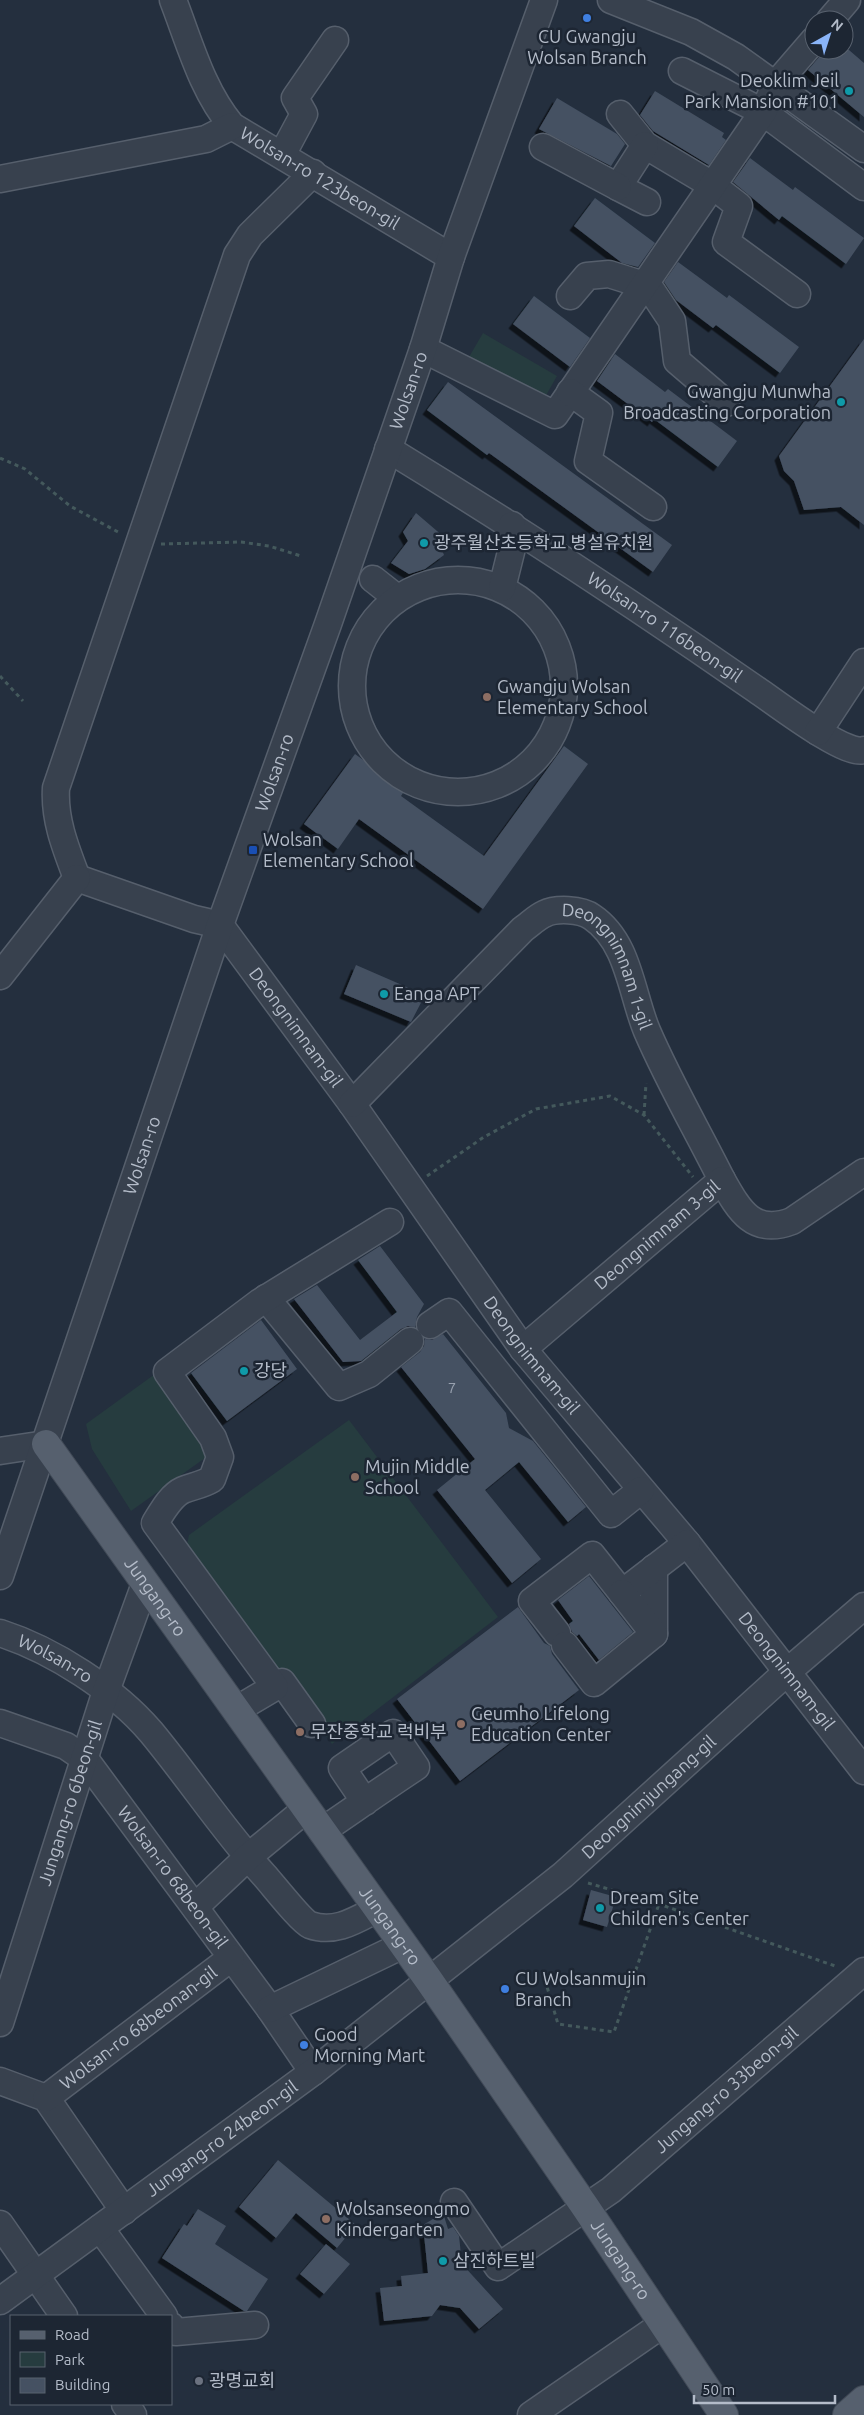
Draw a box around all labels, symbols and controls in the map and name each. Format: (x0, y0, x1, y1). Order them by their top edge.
north arrow (804, 10, 854, 60)
marker: CU Gwangju Wolsan Branch (581, 12, 593, 24)
text: N (828, 15, 846, 34)
place label: CU Gwangju Wolsan Branch (527, 26, 647, 67)
place label: Deoklim Jeil Park Mansion #101 (685, 70, 839, 111)
marker: Deoklim Jeil Park Mansion #101 (843, 85, 855, 97)
street label: Wolsan-ro 123beon-gil (237, 122, 404, 233)
street label: Wolsan-ro (385, 348, 430, 432)
place label: Gwangju Munwha Broadcasting Corporation (623, 381, 831, 422)
marker: Gwangju Munwha Broadcasting Corporation (835, 396, 847, 408)
place label: 광주월산초등학교 병설유치원 (434, 532, 653, 552)
marker: 광주월산초등학교 병설유치원 (418, 537, 430, 549)
street label: Wolsan-ro 116beon-gil (584, 567, 746, 686)
place label: Gwangju Wolsan Elementary School (497, 676, 648, 717)
marker: Gwangju Wolsan Elementary School (481, 691, 493, 703)
street label: Wolsan-ro (251, 731, 297, 814)
place label: Wolsan Elementary School (263, 829, 414, 870)
marker: Wolsan Elementary School (247, 844, 259, 856)
street label: Deongnimnam 1-gil (561, 899, 657, 1033)
street label: Deongnimnam-gil (246, 963, 347, 1091)
place label: Eanga APT (394, 983, 480, 1003)
marker: Eanga APT (378, 988, 390, 1000)
street label: Wolsan-ro (119, 1113, 164, 1197)
street label: Deongnimnam 3-gil (590, 1175, 723, 1293)
street label: Deongnimnam-gil (480, 1292, 585, 1418)
place label: 강당 (254, 1360, 287, 1380)
marker: 강당 (238, 1365, 250, 1377)
house number: 7 (448, 1379, 456, 1396)
place label: Mujin Middle School (365, 1456, 470, 1497)
marker: Mujin Middle School (349, 1471, 361, 1483)
street label: Jungang-ro (121, 1553, 191, 1640)
street label: Deongnimnam-gil (735, 1608, 839, 1734)
street label: Wolsan-ro (15, 1630, 97, 1686)
place label: Geumho Lifelong Education Center (471, 1703, 611, 1744)
street label: Jungang-ro 6beon-gil (34, 1717, 105, 1888)
marker: Geumho Lifelong Education Center (455, 1718, 467, 1730)
place label: 무잔중학교 럭비부 (310, 1721, 447, 1741)
marker: 무잔중학교 럭비부 (294, 1726, 306, 1738)
street label: Deongnimjungang-gil (577, 1730, 720, 1862)
street label: Wolsan-ro 68beon-gil (114, 1802, 233, 1952)
street label: Jungang-ro (356, 1882, 426, 1969)
place label: Dream Site Children's Center (610, 1887, 749, 1928)
marker: Dream Site Children's Center (594, 1902, 606, 1914)
street label: Wolsan-ro 68beonan-gil (56, 1961, 221, 2093)
place label: CU Wolsanmujin Branch (515, 1968, 646, 2009)
marker: CU Wolsanmujin Branch (499, 1983, 511, 1995)
street label: Jungang-ro 33beon-gil (650, 2022, 802, 2157)
place label: Good Morning Mart (314, 2024, 425, 2065)
marker: Good Morning Mart (298, 2039, 310, 2051)
street label: Jungang-ro 24beon-gil (142, 2076, 301, 2200)
place label: Wolsanseongmo Kindergarten (336, 2198, 470, 2239)
marker: Wolsanseongmo Kindergarten (320, 2213, 332, 2225)
street label: Jungang-ro (588, 2215, 655, 2303)
place label: 삼진하트빌 (453, 2250, 536, 2270)
marker: 삼진하트빌 (437, 2255, 449, 2267)
legend (10, 2315, 172, 2405)
text: Road (55, 2326, 90, 2343)
text: Park (55, 2351, 85, 2368)
place label: 광명교회 (209, 2370, 275, 2390)
scale bar (694, 2372, 835, 2404)
marker: 광명교회 (193, 2375, 205, 2387)
text: Building (55, 2376, 110, 2393)
text: 50 m (702, 2381, 735, 2398)

